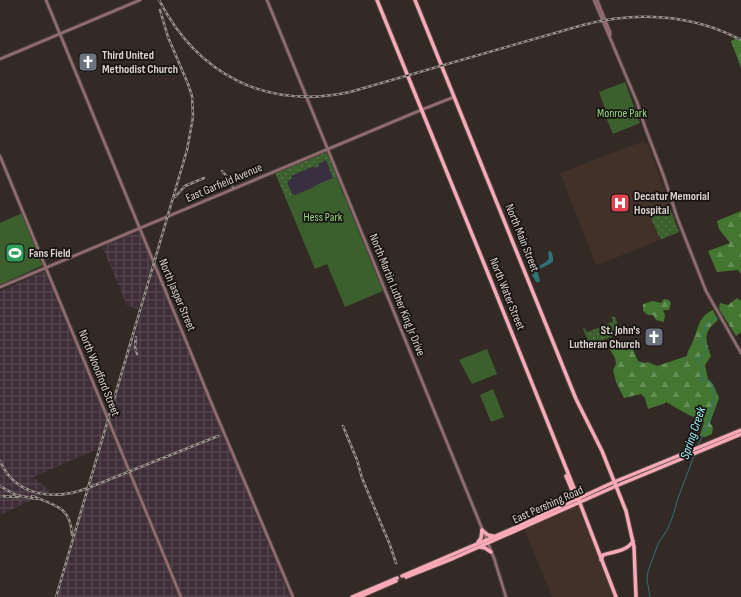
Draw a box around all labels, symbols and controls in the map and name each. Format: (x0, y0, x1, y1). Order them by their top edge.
place label: Third United Methodist Church (102, 48, 178, 77)
church icon: Third United Methodist Church (77, 51, 99, 73)
park label: Monroe Park (597, 106, 647, 121)
street label: East Garfield Avenue (183, 160, 265, 206)
place label: Decatur Memorial Hospital (634, 189, 709, 218)
hospital icon: Decatur Memorial Hospital (609, 192, 631, 214)
street label: North Main Street (502, 202, 543, 274)
park label: Hess Park (304, 210, 343, 225)
street label: North Martin Luther King Jr Drive (366, 232, 428, 358)
sports icon: Fans Field (4, 242, 26, 264)
place label: Fans Field (29, 246, 71, 261)
street label: North Water Street (486, 256, 528, 333)
street label: North Jasper Street (155, 257, 199, 334)
place label: St. John's Lutheran Church (569, 323, 640, 352)
church icon: St. John's Lutheran Church (643, 326, 665, 348)
street label: North Woodford Street (75, 328, 123, 419)
water label: Spring Creek (677, 404, 710, 461)
street label: East Pershing Road (510, 483, 586, 527)

